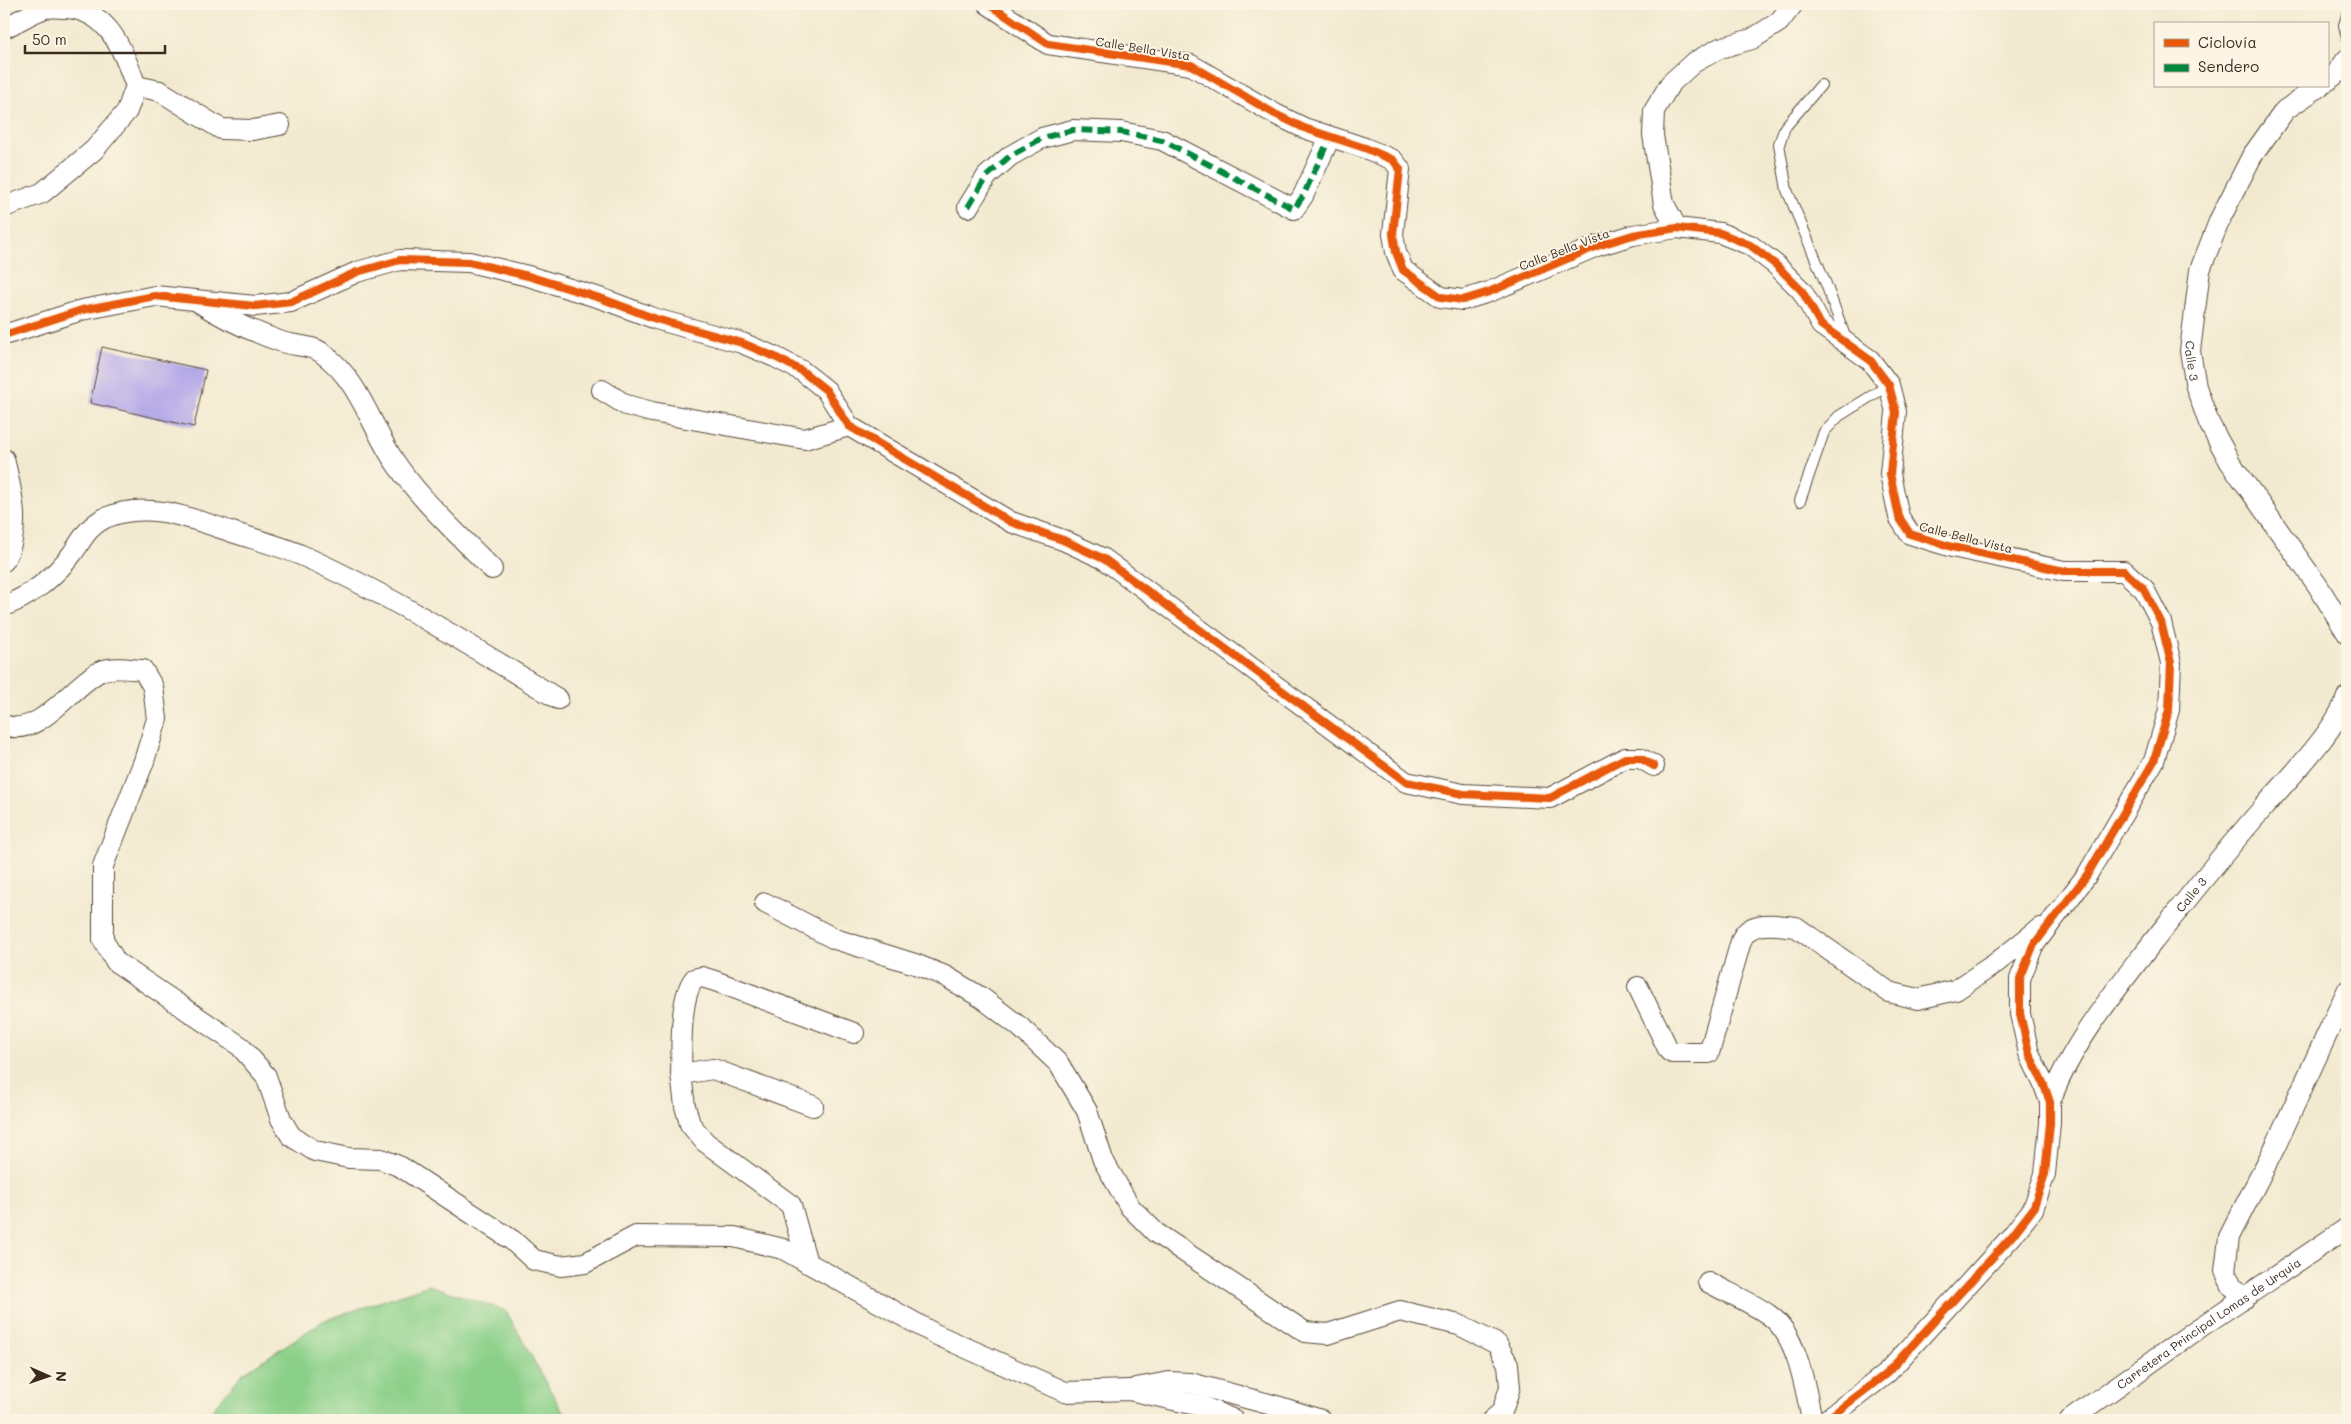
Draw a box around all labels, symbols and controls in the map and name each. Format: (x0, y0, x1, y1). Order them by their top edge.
scale bar (25, 22, 165, 54)
legend (2154, 22, 2328, 88)
text: 50 m (32, 29, 67, 49)
text: Ciclovía (2198, 32, 2257, 52)
street label: Calle Bella Vista (1095, 33, 1191, 63)
text: Sendero (2198, 56, 2259, 76)
street label: Calle Bella Vista (1517, 224, 1611, 274)
street label: Calle 3 (2182, 340, 2203, 382)
street label: Calle Bella Vista (1918, 518, 2014, 556)
street label: Calle 3 (2172, 874, 2210, 915)
street label: Carretera Principal Lomas de Urquia (2113, 1254, 2304, 1392)
north arrow (22, 1352, 72, 1402)
text: N (52, 1371, 71, 1382)

